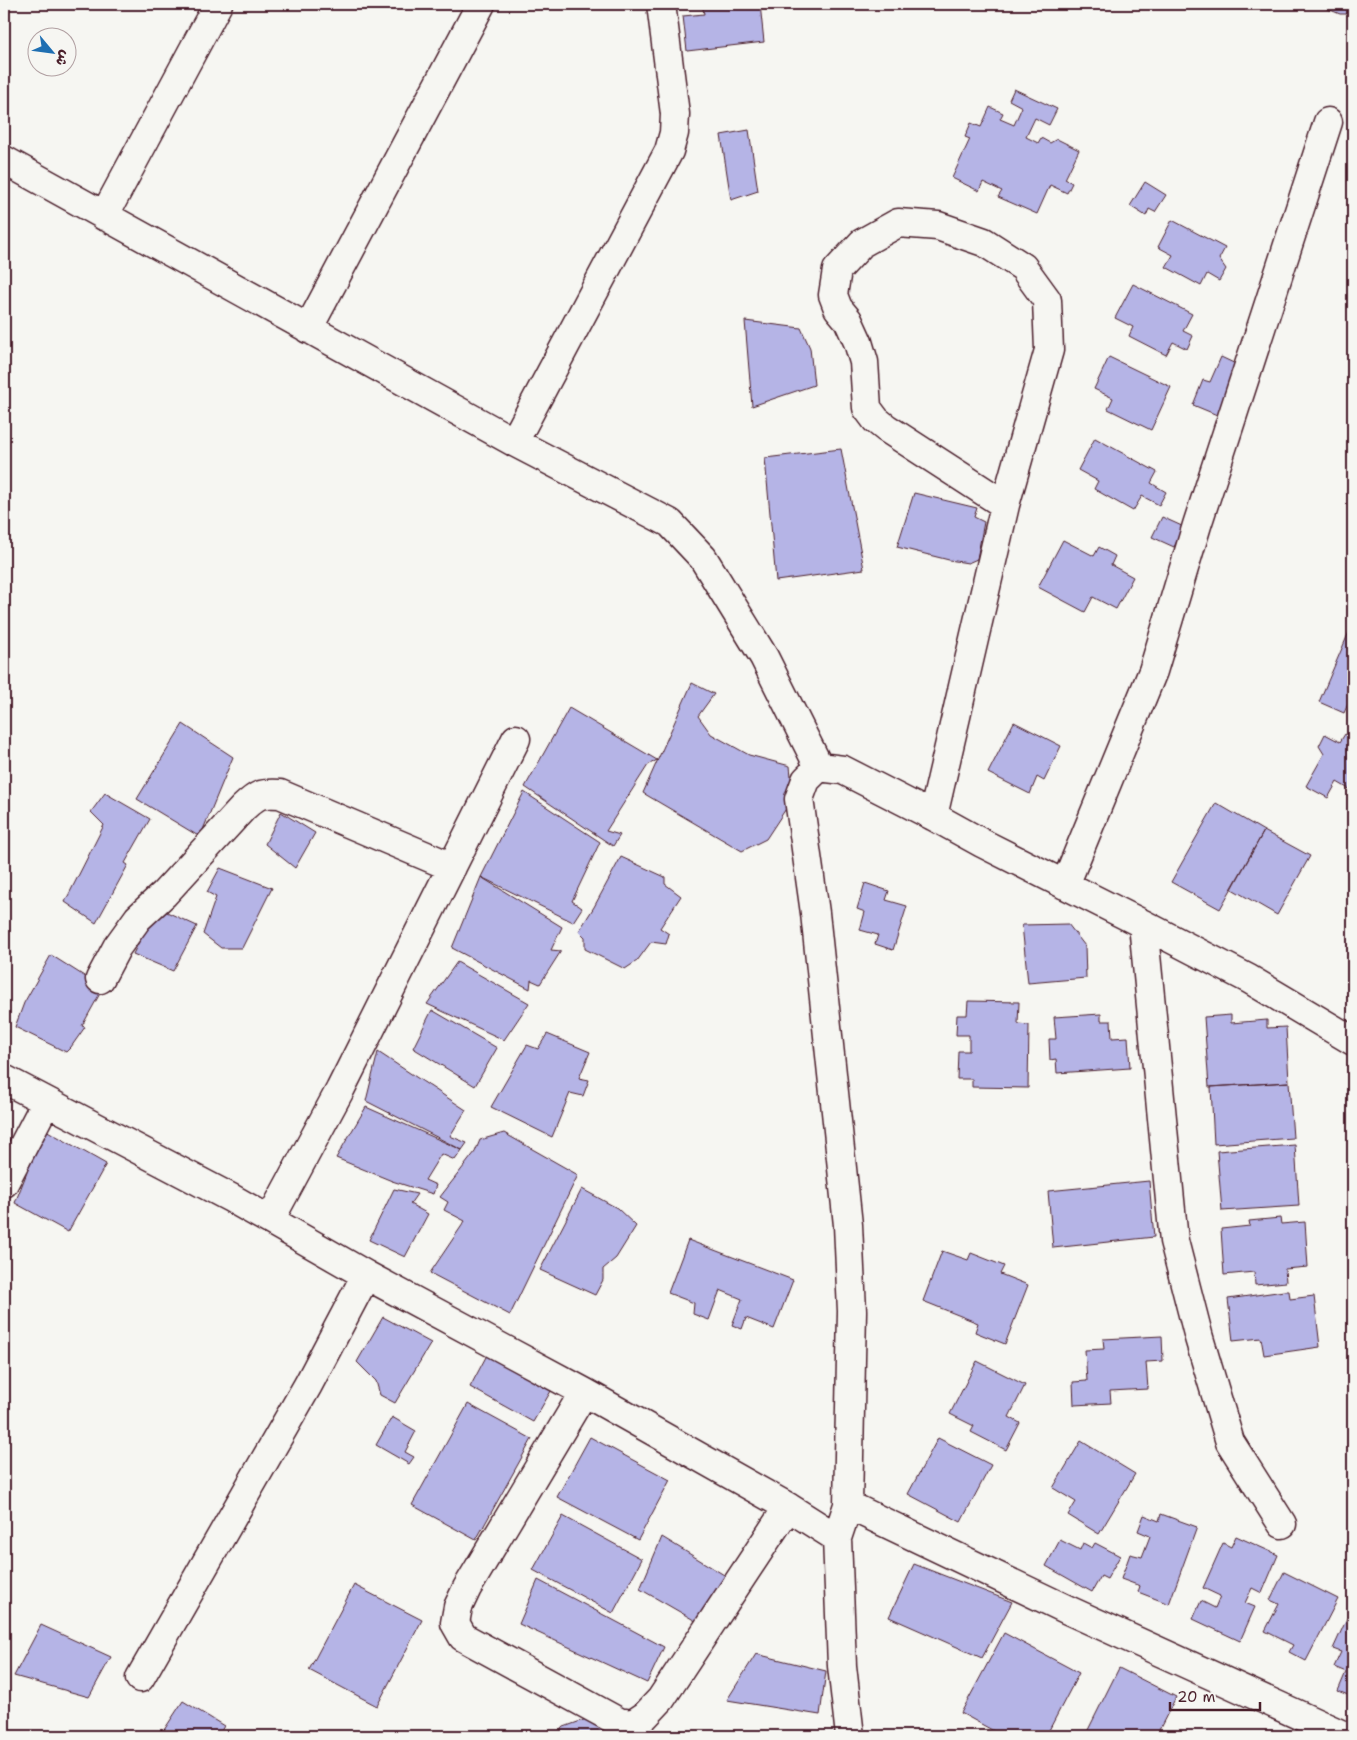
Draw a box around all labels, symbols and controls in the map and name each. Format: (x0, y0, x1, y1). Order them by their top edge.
north arrow (28, 28, 78, 78)
text: ش (52, 47, 75, 69)
scale bar (1170, 1680, 1260, 1712)
text: 20 m (1177, 1687, 1216, 1707)

